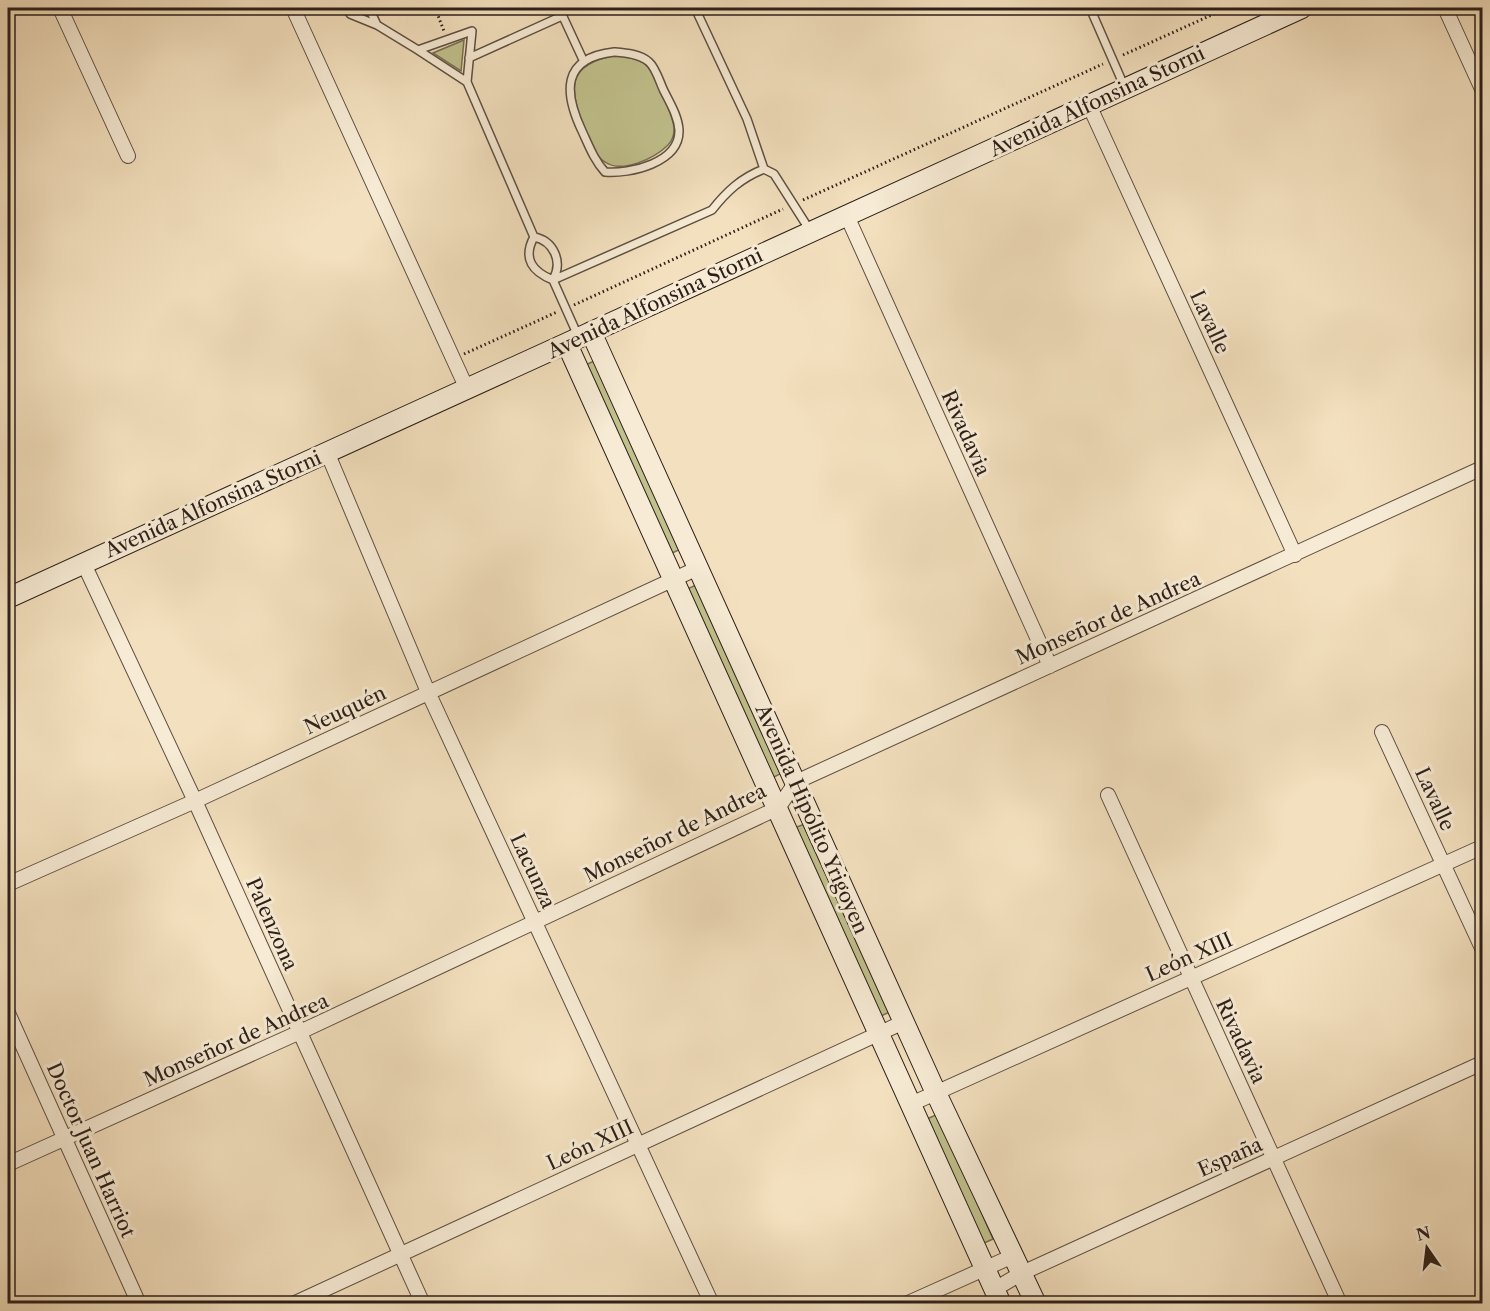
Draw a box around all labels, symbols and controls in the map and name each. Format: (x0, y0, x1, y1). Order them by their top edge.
street label: Avenida Alfonsina Storni (985, 41, 1208, 162)
street label: Avenida Alfonsina Storni (543, 243, 766, 364)
street label: Lavalle (1185, 287, 1235, 357)
street label: Rivadavia (937, 387, 996, 480)
street label: Avenida Alfonsina Storni (100, 445, 325, 563)
street label: Monseñor de Andrea (1012, 566, 1204, 670)
street label: Neuquén (300, 680, 390, 739)
street label: Avenida Hipólito Yrigoyen (750, 700, 874, 938)
street label: Lavalle (1410, 764, 1460, 834)
street label: Monseñor de Andrea (580, 778, 770, 888)
street label: Lacunza (505, 830, 561, 913)
street label: Palenzona (241, 874, 303, 974)
street label: León XIII (1142, 927, 1236, 987)
street label: Monseñor de Andrea (140, 988, 332, 1092)
street label: Rivadavia (1211, 995, 1271, 1088)
street label: Doctor Juan Harriot (42, 1059, 140, 1241)
street label: León XIII (543, 1115, 637, 1175)
street label: España (1194, 1132, 1266, 1182)
north arrow (1397, 1218, 1457, 1278)
text: N (1414, 1222, 1433, 1245)

